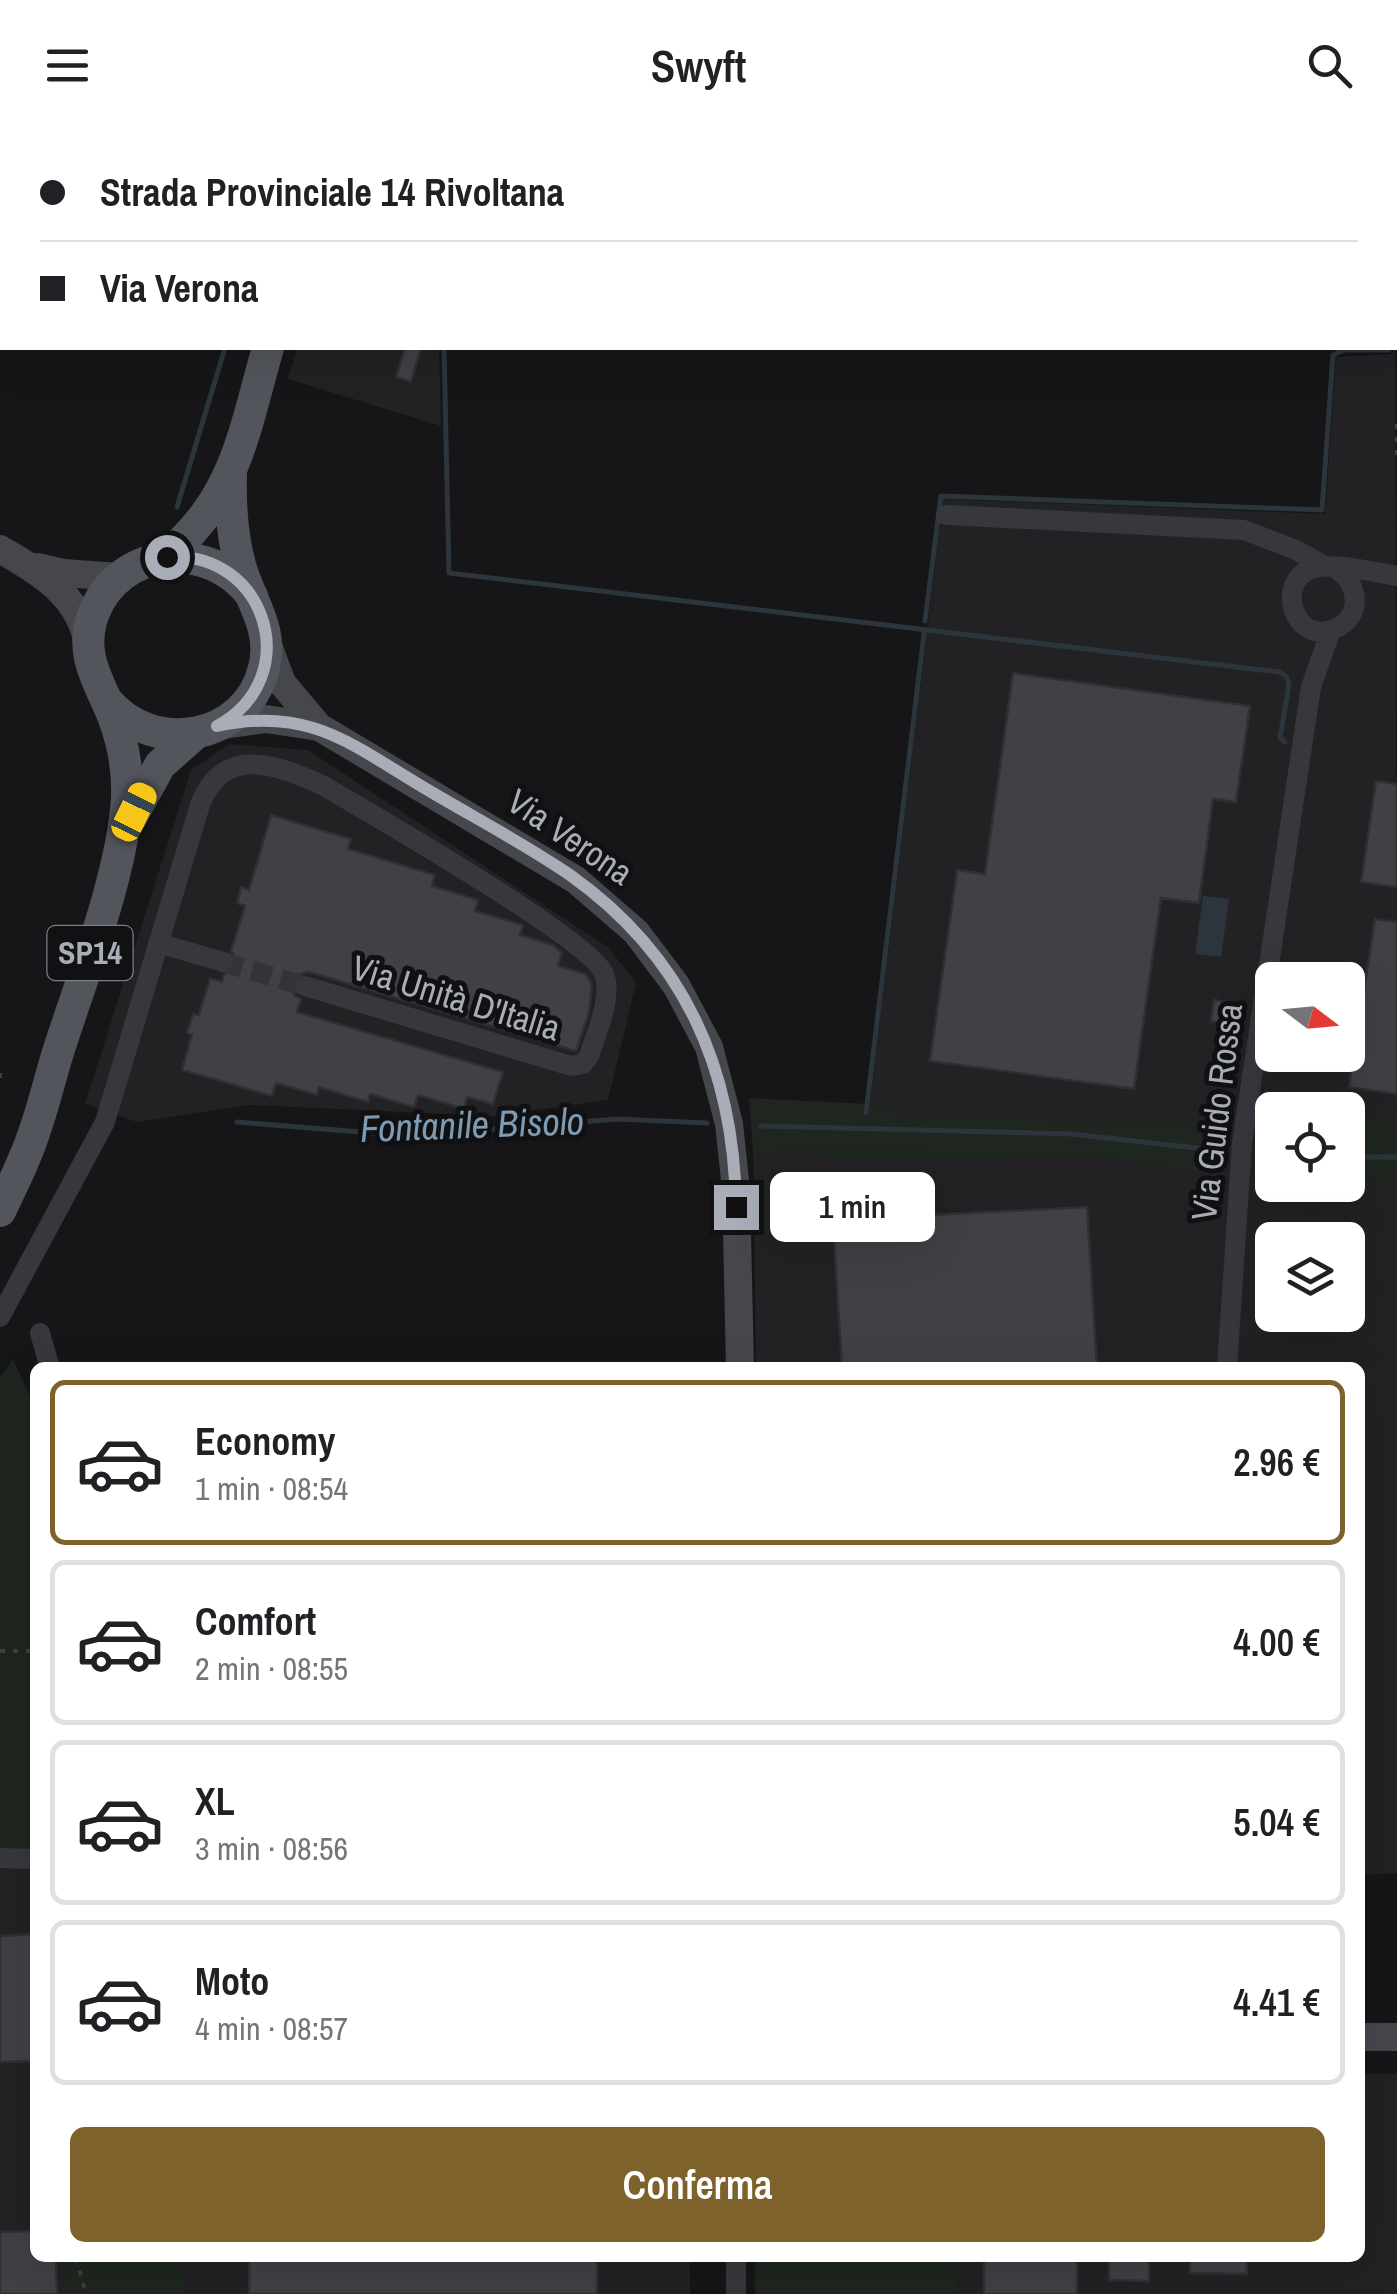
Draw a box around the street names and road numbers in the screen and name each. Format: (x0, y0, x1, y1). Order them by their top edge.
street label: Via Verona (498, 778, 642, 896)
road number: SP14 (48, 926, 132, 980)
street label: Via Unità D'Italia (346, 944, 566, 1052)
street label: Via Guido Rossa (1180, 1001, 1253, 1223)

